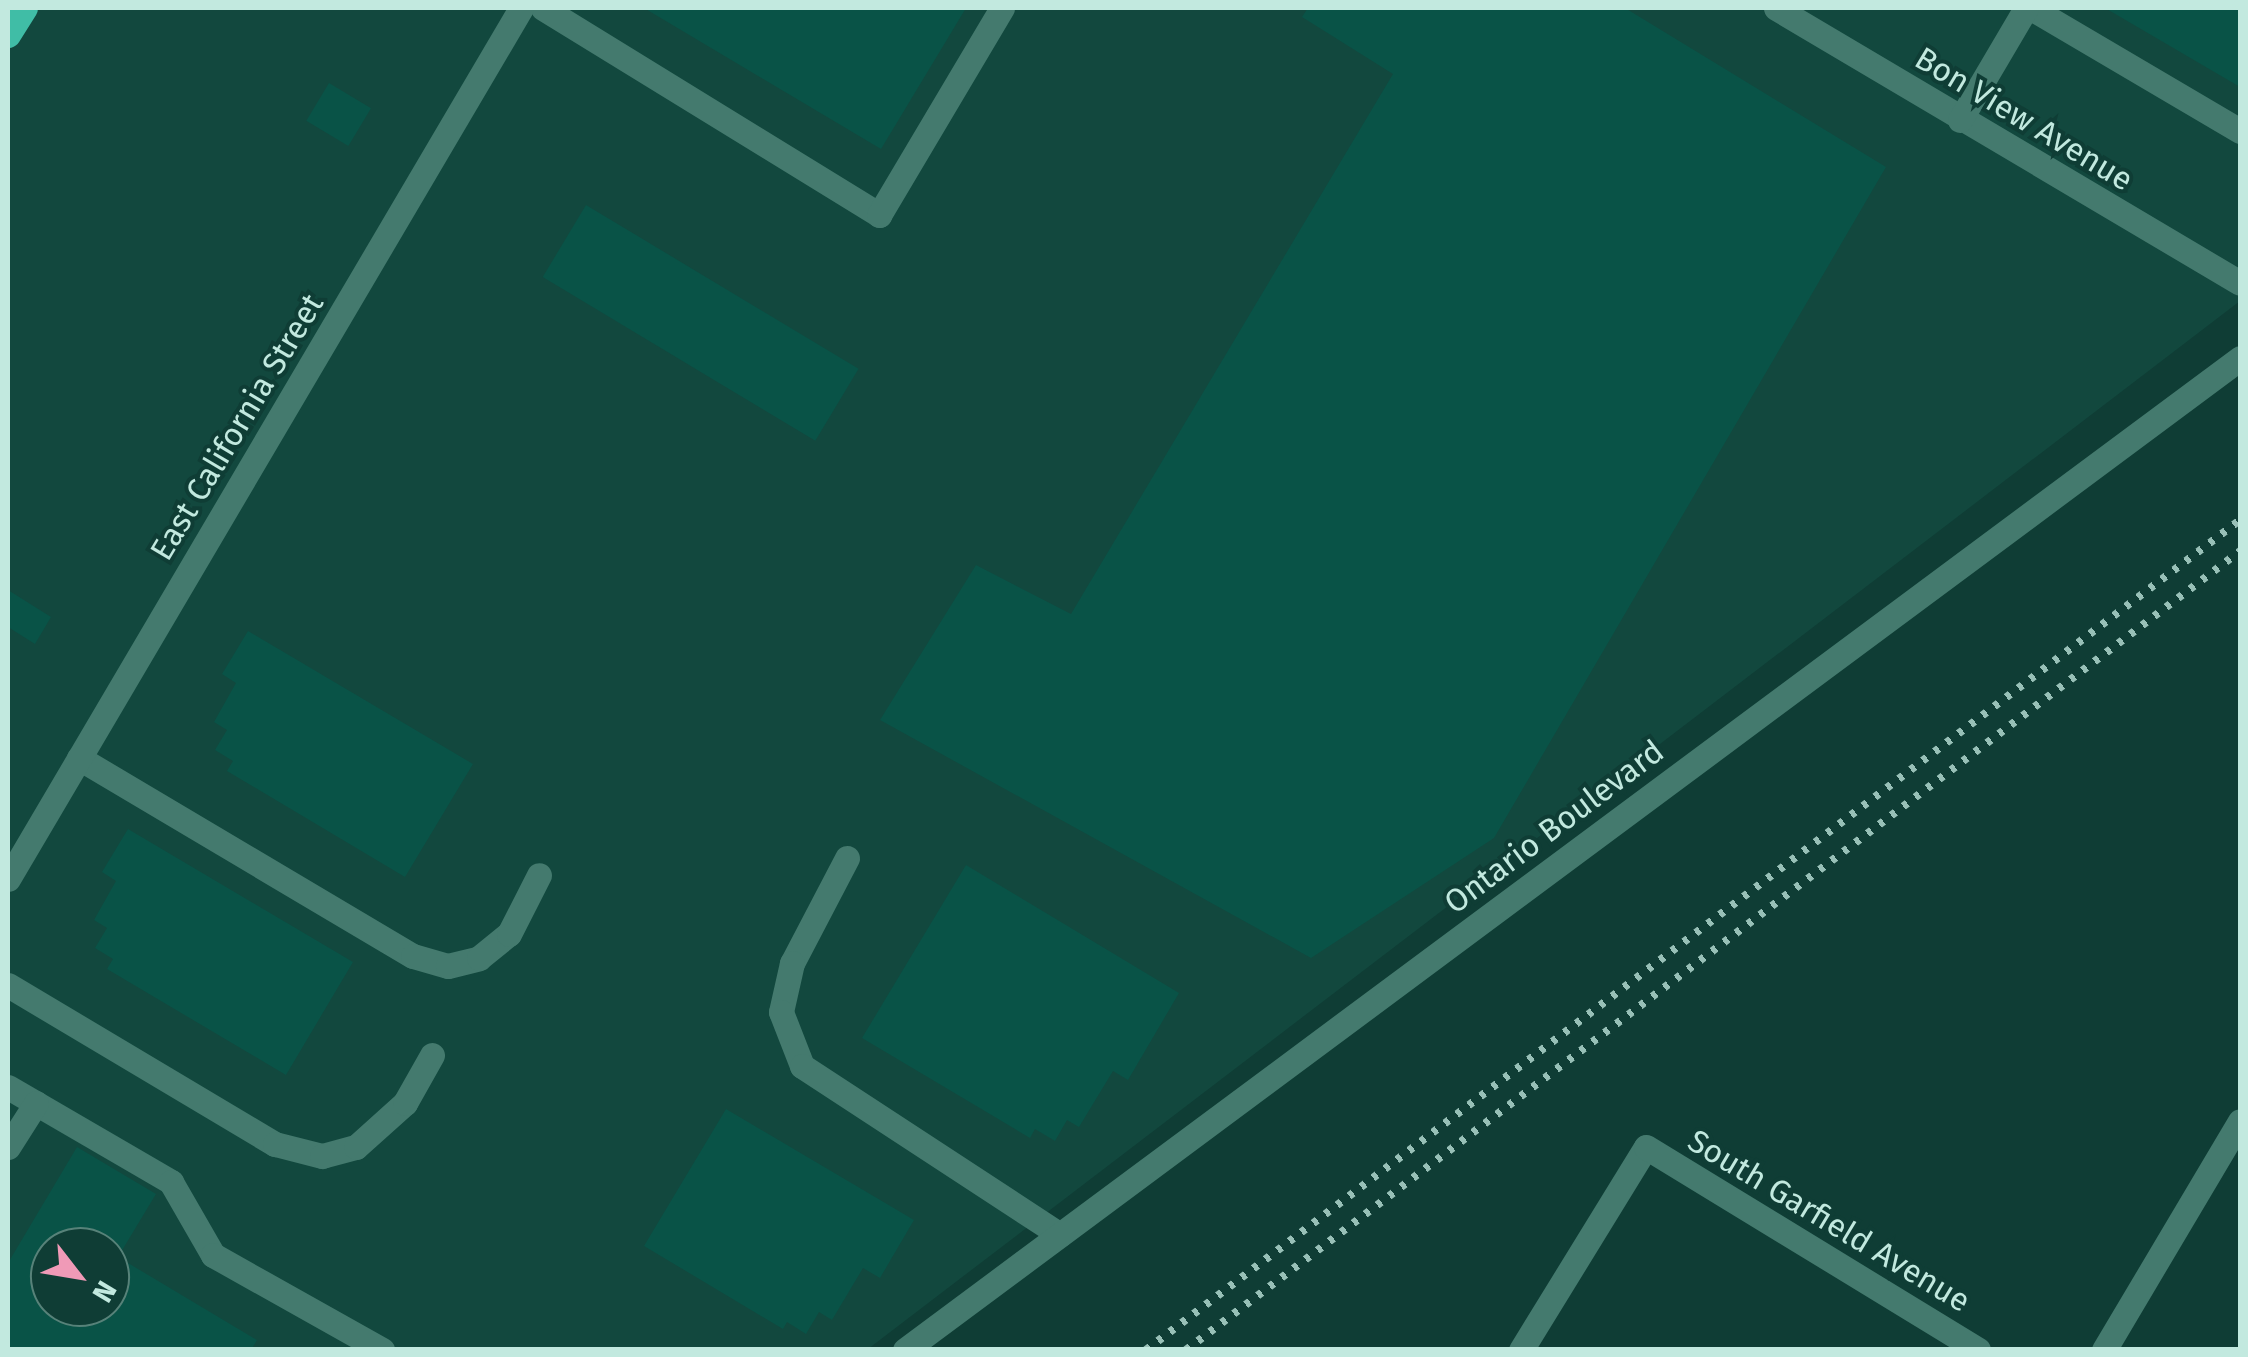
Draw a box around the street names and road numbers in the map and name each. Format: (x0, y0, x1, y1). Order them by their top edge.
street label: Bon View Avenue (1908, 39, 2140, 199)
street label: East California Street (142, 287, 332, 567)
street label: Ontario Boulevard (1437, 732, 1671, 922)
street label: South Garfield Avenue (1681, 1122, 1977, 1320)

